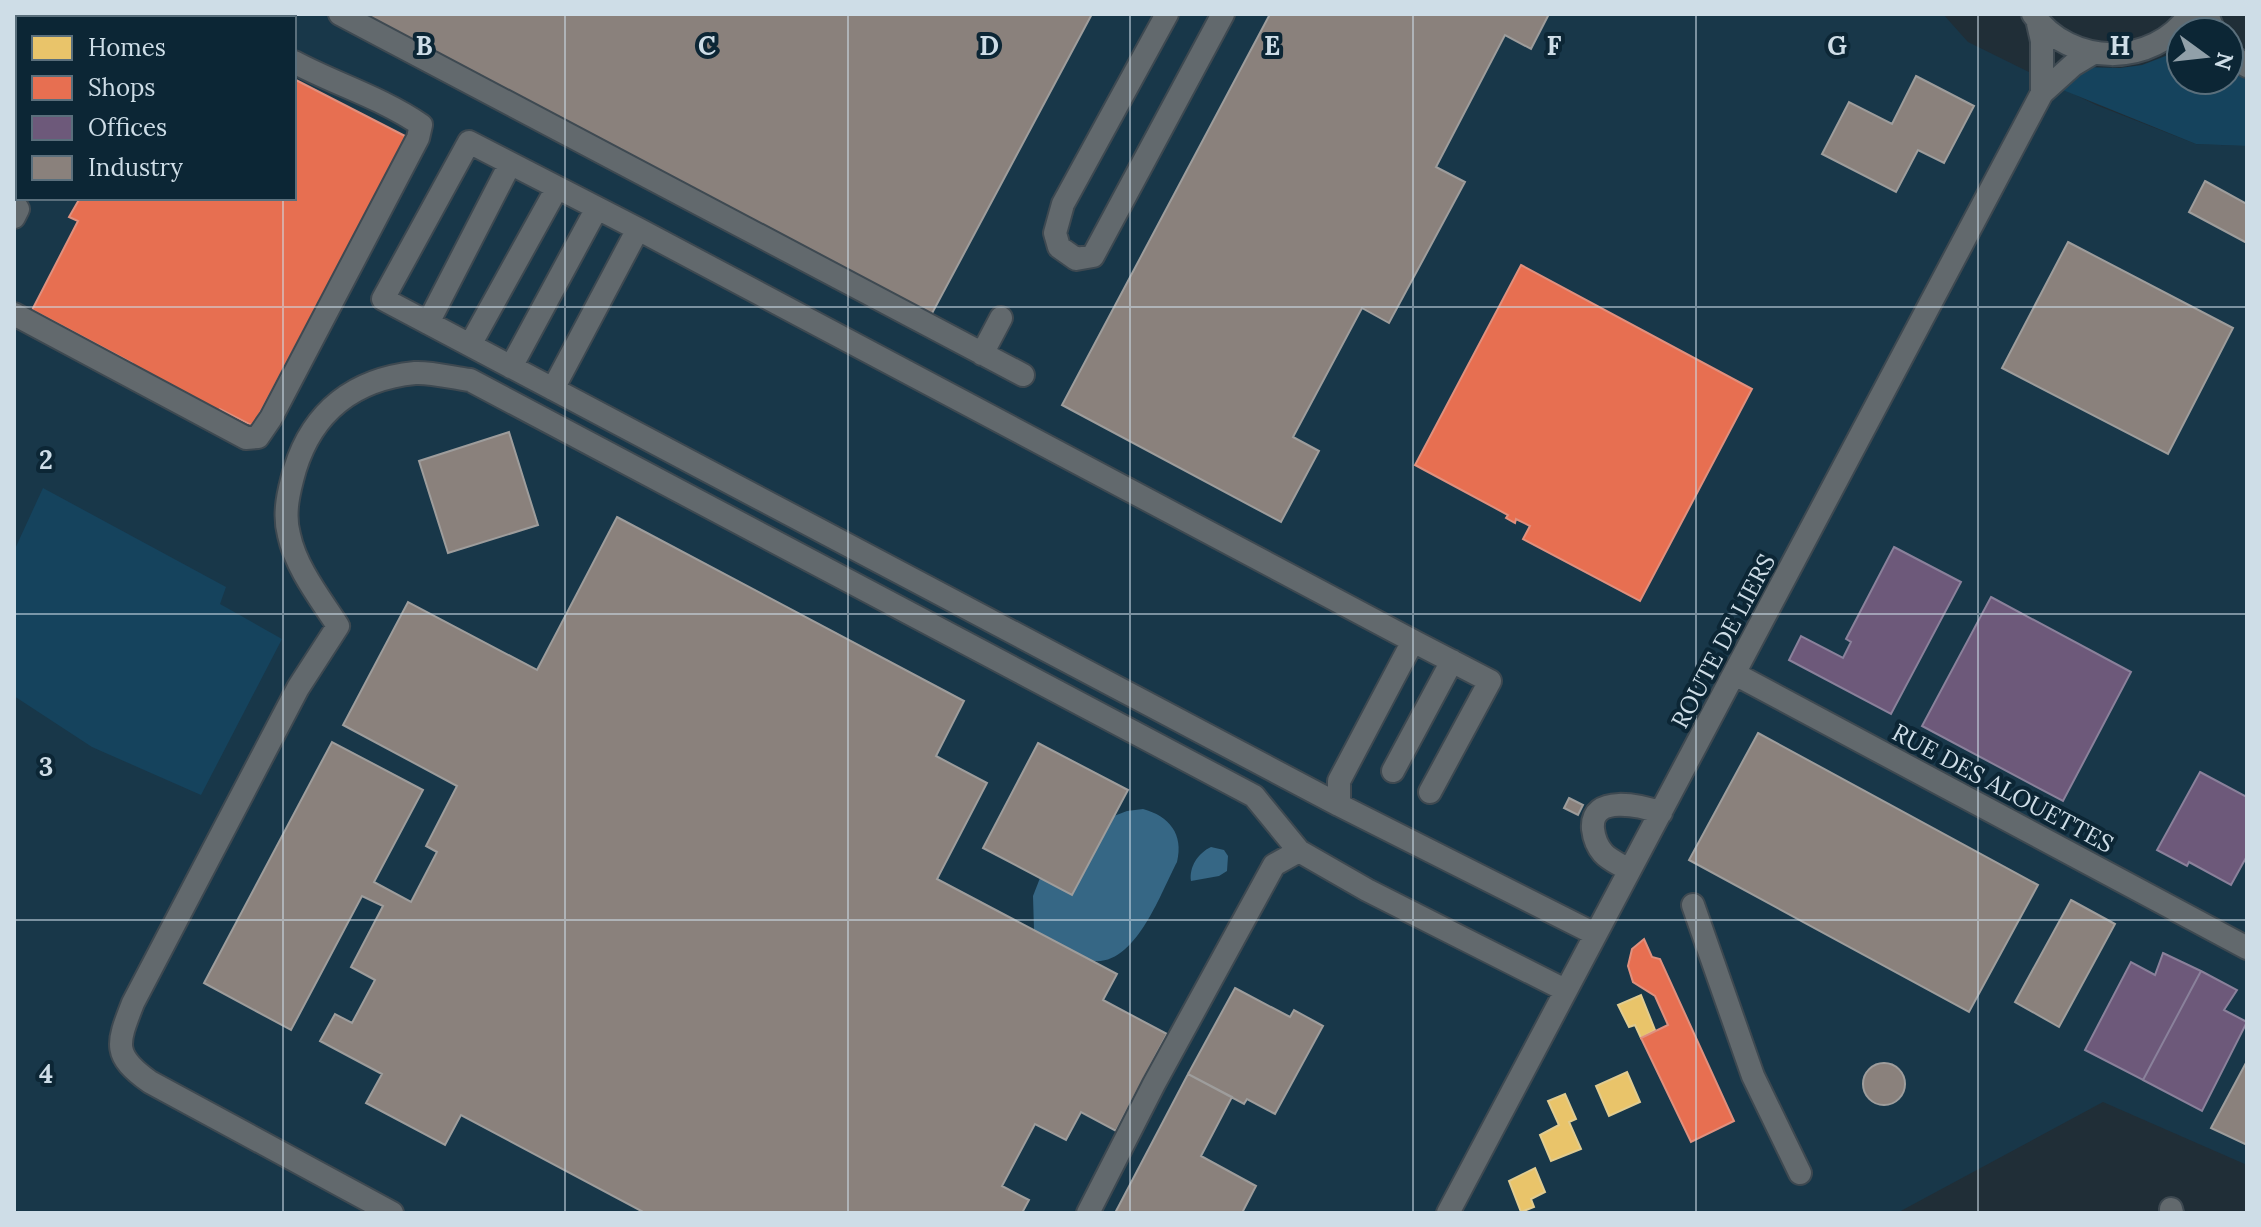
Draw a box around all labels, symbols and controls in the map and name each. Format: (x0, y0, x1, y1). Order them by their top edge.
legend (16, 16, 296, 200)
north arrow (2165, 16, 2245, 96)
text: B (415, 29, 433, 62)
text: C (698, 29, 716, 62)
text: D (979, 29, 999, 62)
text: E (1264, 29, 1280, 62)
text: F (1547, 29, 1562, 62)
text: G (1827, 29, 1847, 62)
text: H (2110, 29, 2130, 62)
text: Homes (88, 32, 166, 63)
text: N (2209, 49, 2240, 73)
text: Shops (88, 72, 155, 103)
text: Offices (88, 112, 167, 143)
text: Industry (88, 152, 183, 183)
text: 2 (39, 443, 53, 476)
street label: ROUTE DE LIERS (1664, 548, 1782, 734)
street label: RUE DES ALOUETTES (1887, 716, 2119, 860)
text: 3 (39, 750, 53, 783)
text: 4 (39, 1057, 53, 1090)

